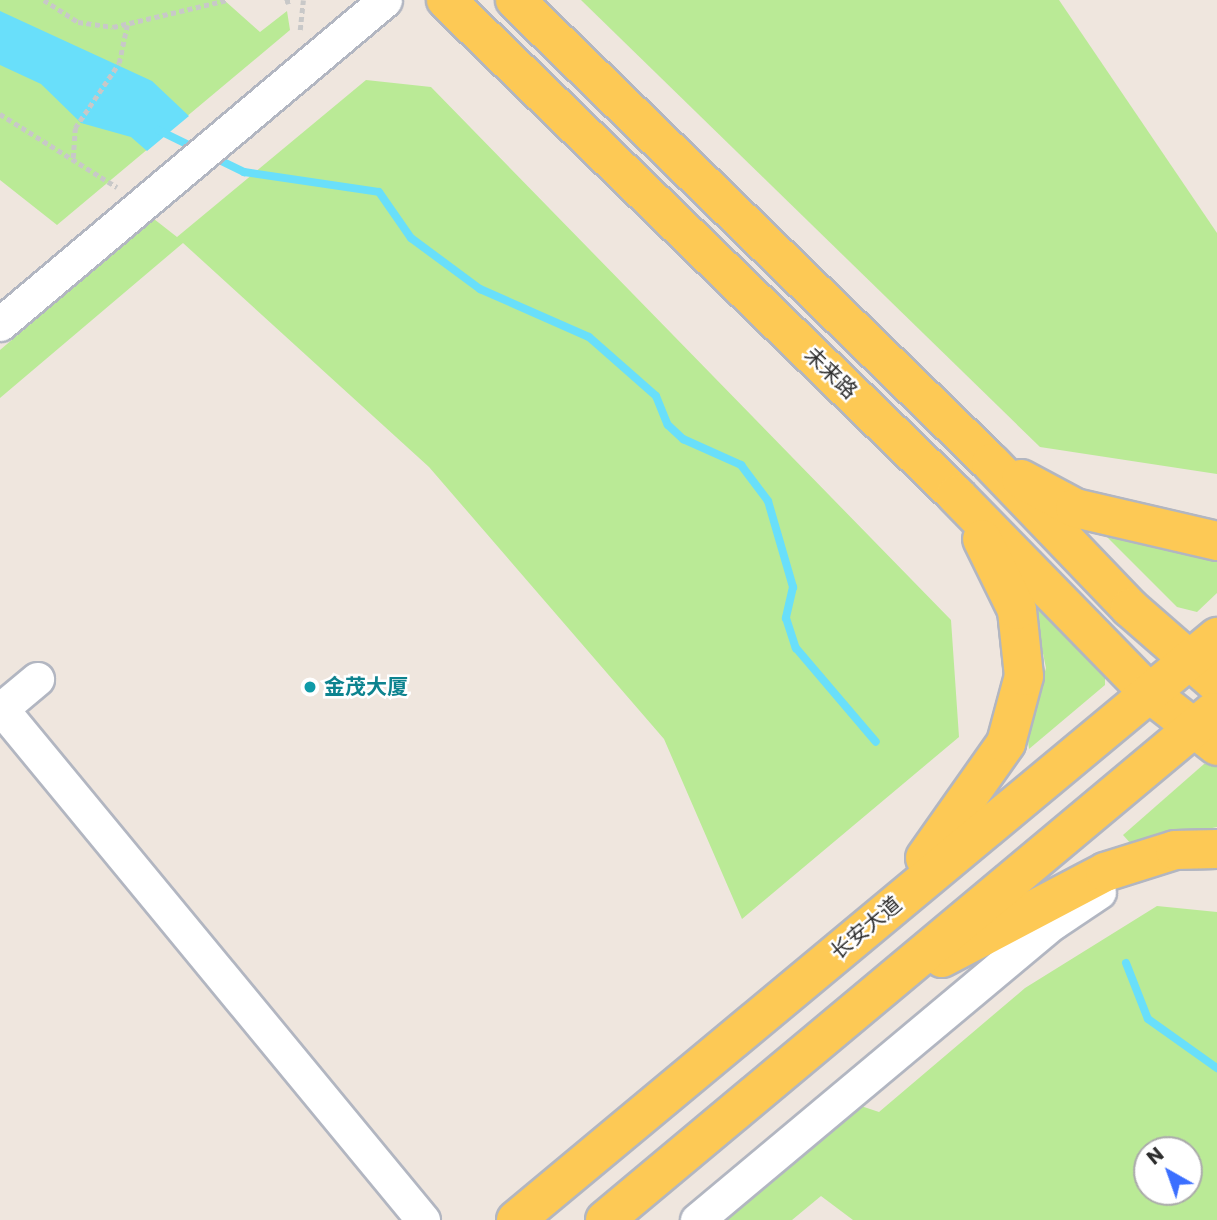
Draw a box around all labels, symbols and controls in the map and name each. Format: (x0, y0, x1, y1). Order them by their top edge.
street label: 未来路 (800, 342, 862, 404)
place label: 金茂大厦 (324, 674, 408, 700)
marker: 金茂大厦 (302, 679, 318, 695)
street label: 长安大道 (826, 891, 906, 965)
north arrow (1133, 1136, 1203, 1206)
text: N (1141, 1141, 1170, 1171)

